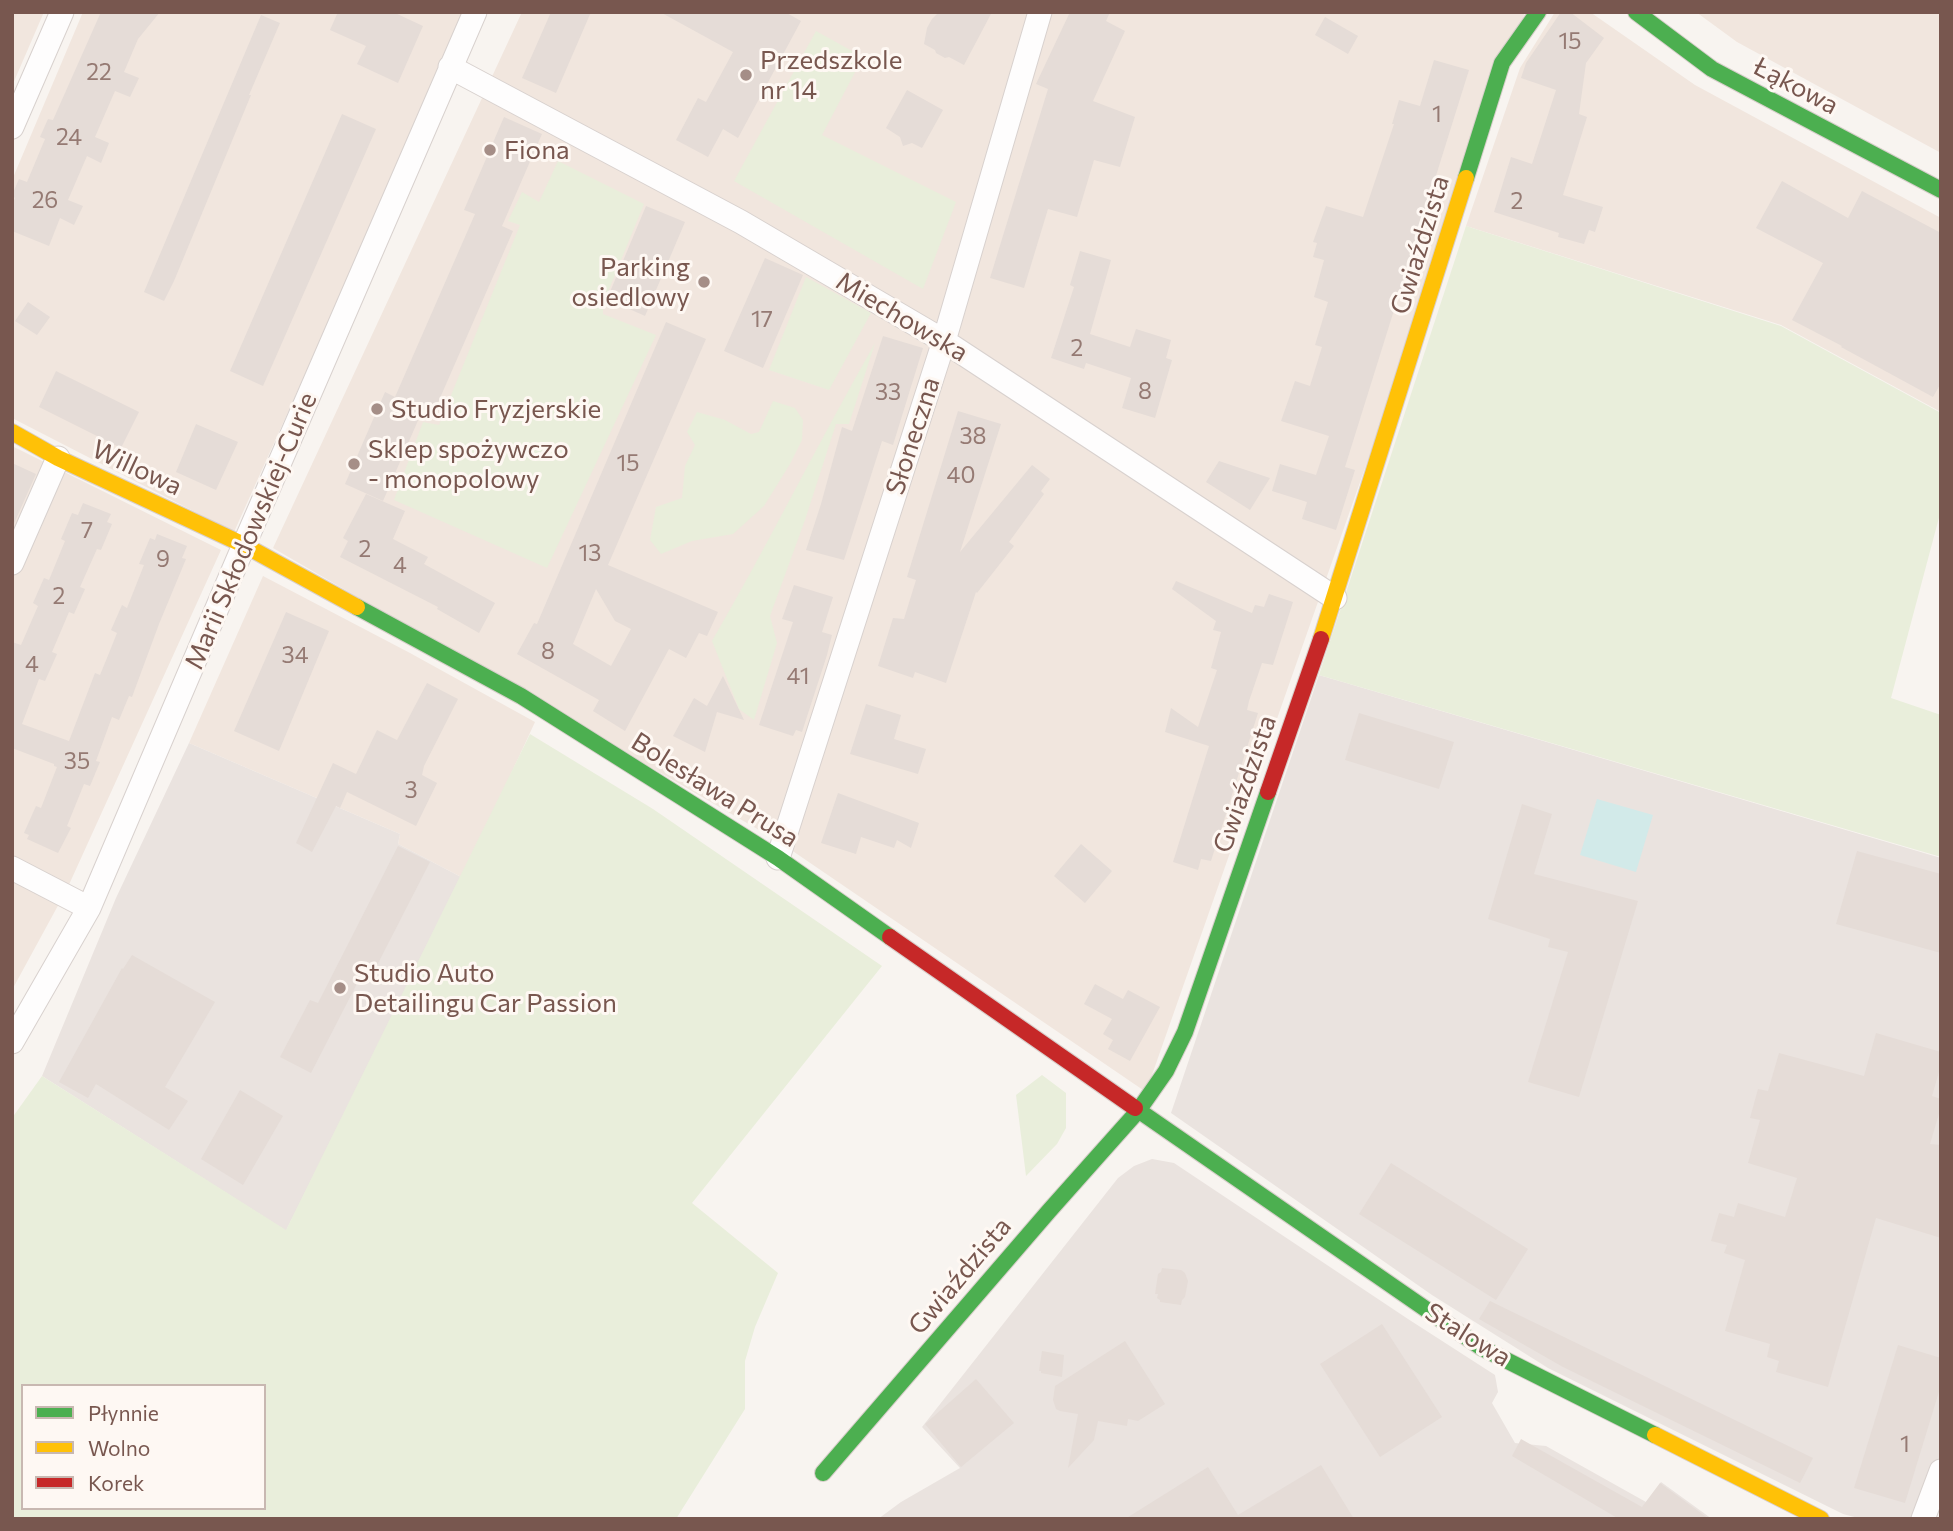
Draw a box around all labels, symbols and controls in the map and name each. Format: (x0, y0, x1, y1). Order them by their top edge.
house number: 15 (1558, 27, 1582, 55)
place label: Przedszkole nr 14 (760, 44, 902, 106)
street label: Łąkowa (1748, 51, 1844, 121)
house number: 22 (86, 58, 112, 86)
marker: Przedszkole nr 14 (738, 67, 754, 83)
house number: 1 (1432, 100, 1442, 128)
house number: 24 (56, 123, 82, 151)
place label: Fiona (504, 134, 570, 166)
marker: Fiona (482, 142, 498, 158)
street label: Gwiaździsta (1384, 172, 1456, 318)
house number: 26 (32, 186, 58, 214)
house number: 2 (1511, 187, 1523, 215)
place label: Parking osiedlowy (572, 251, 690, 312)
street label: Miechowska (830, 265, 974, 369)
marker: Parking osiedlowy (696, 274, 712, 290)
house number: 17 (751, 305, 773, 333)
house number: 2 (1071, 334, 1083, 362)
street label: Słoneczna (879, 373, 947, 499)
house number: 8 (1138, 377, 1152, 405)
house number: 33 (875, 378, 901, 406)
street label: Marii Skłodowskiej-Curie (179, 388, 323, 674)
place label: Studio Fryzjerskie (391, 393, 601, 425)
marker: Studio Fryzjerskie (369, 401, 385, 417)
house number: 38 (959, 422, 987, 450)
place label: Sklep spożywczo - monopolowy (368, 433, 569, 494)
street label: Willowa (87, 434, 187, 502)
house number: 15 (616, 449, 640, 477)
marker: Sklep spożywczo - monopolowy (346, 456, 362, 472)
house number: 40 (947, 461, 975, 489)
house number: 7 (81, 516, 93, 544)
house number: 2 (359, 535, 371, 563)
house number: 13 (579, 539, 601, 567)
house number: 9 (156, 545, 170, 573)
house number: 4 (393, 551, 407, 579)
house number: 2 (53, 582, 65, 610)
house number: 8 (541, 637, 555, 665)
house number: 34 (282, 641, 308, 669)
house number: 4 (25, 650, 39, 678)
house number: 41 (787, 662, 809, 690)
street label: Gwiaździsta (1207, 711, 1283, 857)
street label: Bolesława Prusa (626, 726, 804, 854)
house number: 35 (64, 747, 90, 775)
house number: 3 (404, 776, 418, 804)
place label: Studio Auto Detailingu Car Passion (354, 957, 617, 1018)
marker: Studio Auto Detailingu Car Passion (332, 980, 348, 996)
street label: Gwiaździsta (902, 1211, 1018, 1341)
street label: Stalowa (1419, 1297, 1517, 1373)
legend (21, 1384, 266, 1510)
text: Płynnie (88, 1400, 159, 1425)
house number: 1 (1900, 1430, 1910, 1458)
text: Wolno (88, 1435, 150, 1460)
text: Korek (88, 1470, 144, 1495)

